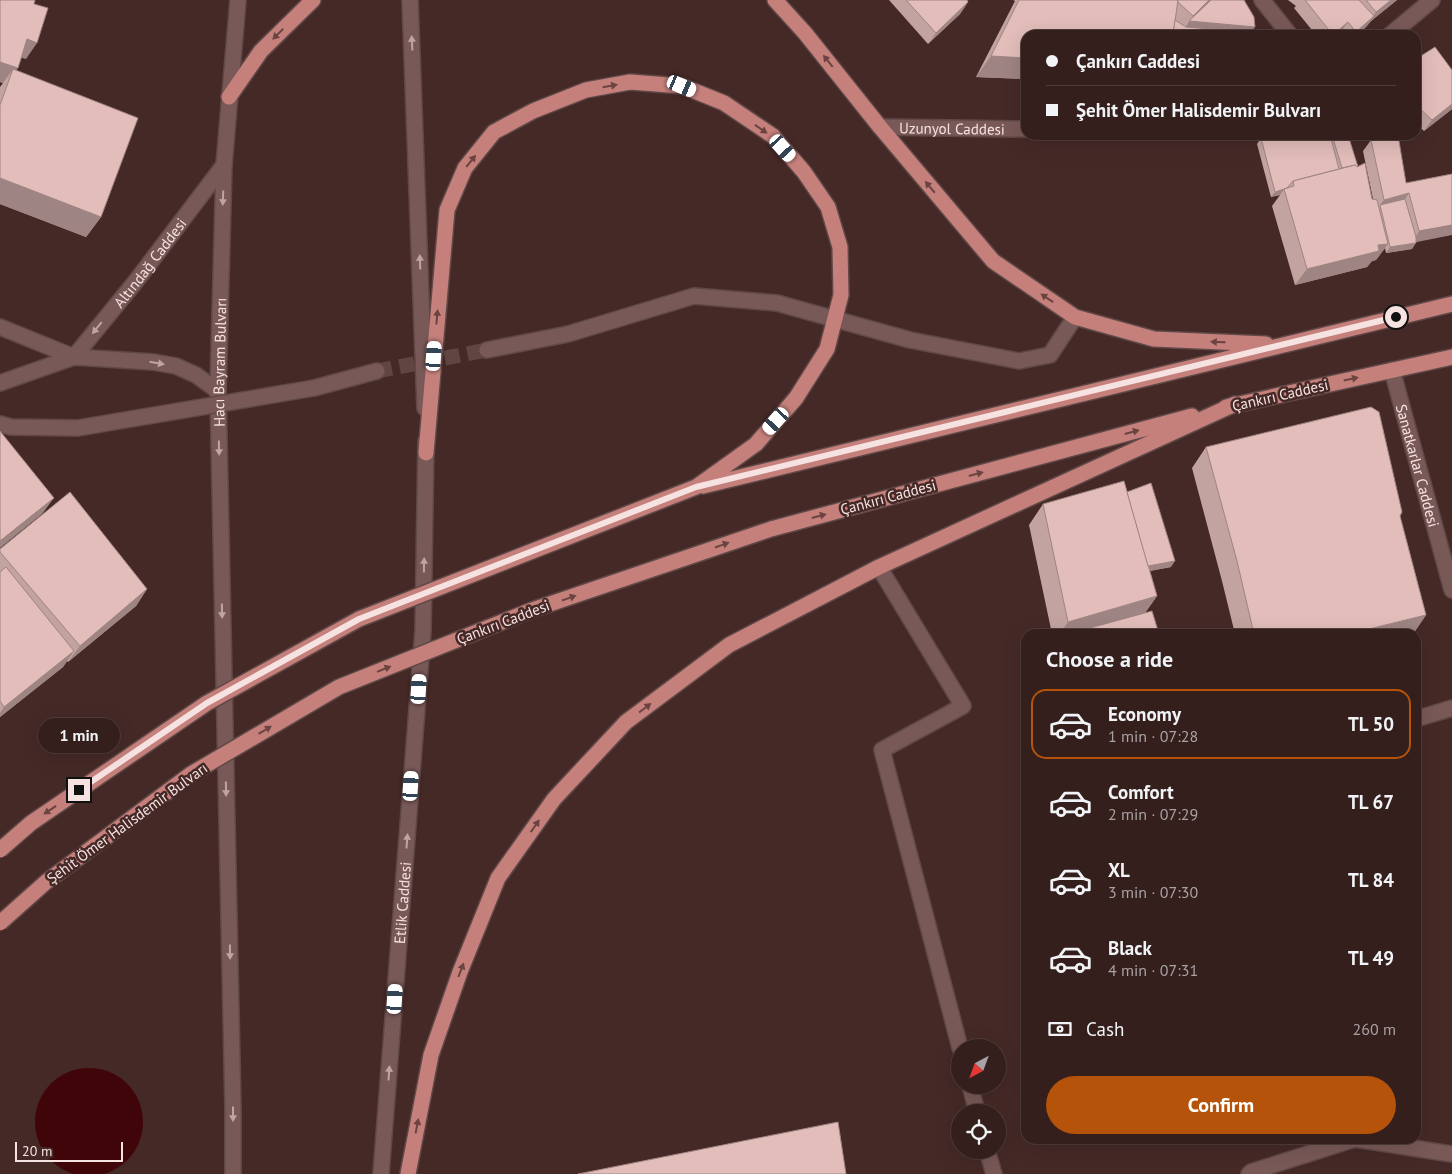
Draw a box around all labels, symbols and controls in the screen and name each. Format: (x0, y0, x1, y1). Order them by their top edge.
one-way arrow (272, 28, 284, 40)
one-way arrow (408, 35, 416, 51)
text: Çankırı Caddesi (1076, 49, 1200, 73)
one-way arrow (822, 55, 833, 68)
car (665, 73, 698, 99)
one-way arrow (602, 82, 618, 90)
text: Şehit Ömer Halisdemir Bulvarı (1076, 98, 1321, 122)
street label: Uzunyol Caddesi (899, 118, 1005, 138)
one-way arrow (754, 124, 768, 133)
car (767, 132, 798, 164)
one-way arrow (465, 155, 476, 168)
one-way arrow (925, 181, 936, 194)
one-way arrow (219, 190, 227, 206)
street label: Altındağ Caddesi (109, 214, 190, 311)
one-way arrow (416, 254, 424, 270)
one-way arrow (1040, 293, 1054, 303)
street label: Hacı Bayram Bulvarı (208, 297, 230, 427)
route start (1385, 306, 1407, 328)
one-way arrow (433, 309, 441, 325)
one-way arrow (92, 321, 103, 334)
one-way arrow (1210, 337, 1226, 345)
car (425, 341, 442, 371)
one-way arrow (150, 359, 166, 367)
street label: Çankırı Caddesi (1230, 375, 1330, 415)
one-way arrow (1343, 375, 1359, 383)
street label: Sanatkarlar Caddesi (1392, 402, 1444, 529)
car (760, 405, 791, 437)
one-way arrow (1125, 428, 1140, 436)
one-way arrow (215, 440, 223, 456)
one-way arrow (968, 470, 983, 478)
street label: Çankırı Caddesi (838, 475, 938, 519)
one-way arrow (811, 512, 826, 520)
one-way arrow (715, 541, 730, 548)
one-way arrow (421, 556, 429, 572)
one-way arrow (561, 593, 576, 601)
street label: Çankırı Caddesi (454, 596, 552, 648)
one-way arrow (219, 603, 227, 619)
text: Choose a ride (1046, 645, 1173, 673)
one-way arrow (377, 665, 392, 672)
car (410, 674, 427, 704)
icon: car (1048, 702, 1093, 747)
text: Economy (1108, 702, 1181, 726)
one-way arrow (638, 703, 652, 713)
text: TL 50 (1348, 712, 1394, 736)
callout: 1 min (38, 718, 120, 752)
text: 1 min (59, 725, 99, 745)
one-way arrow (259, 726, 272, 735)
text: 1 min · 07:28 (1108, 726, 1198, 746)
street label: Şehit Ömer Halisdemir Bulvarı (43, 758, 211, 888)
car (402, 771, 419, 801)
route end (68, 779, 90, 801)
icon: car (1048, 780, 1093, 825)
text: Comfort (1108, 780, 1174, 804)
one-way arrow (222, 782, 230, 798)
text: TL 67 (1348, 790, 1394, 814)
text: 2 min · 07:29 (1108, 804, 1198, 824)
one-way arrow (43, 805, 57, 815)
one-way arrow (530, 819, 540, 833)
one-way arrow (403, 833, 411, 849)
icon: car (1048, 858, 1093, 903)
text: XL (1108, 858, 1130, 882)
street label: Etlik Caddesi (389, 861, 415, 945)
text: TL 84 (1348, 868, 1394, 892)
text: 3 min · 07:30 (1108, 882, 1198, 902)
icon: car (1048, 936, 1093, 981)
text: Black (1108, 936, 1152, 960)
one-way arrow (226, 944, 234, 960)
text: TL 49 (1348, 946, 1394, 970)
text: 4 min · 07:31 (1108, 960, 1198, 980)
one-way arrow (457, 962, 465, 977)
car (386, 984, 403, 1014)
icon: cash (1046, 1015, 1074, 1043)
text: Cash (1086, 1017, 1124, 1041)
text: 260 m (1353, 1019, 1396, 1039)
north arrow (951, 1039, 1006, 1094)
map controls (951, 1039, 1006, 1159)
one-way arrow (385, 1065, 393, 1081)
button: Confirm (1046, 1076, 1396, 1134)
button: locate (951, 1104, 1006, 1159)
one-way arrow (229, 1106, 237, 1122)
one-way arrow (414, 1118, 422, 1134)
scale bar (15, 1139, 122, 1162)
text: 20 m (22, 1142, 52, 1160)

